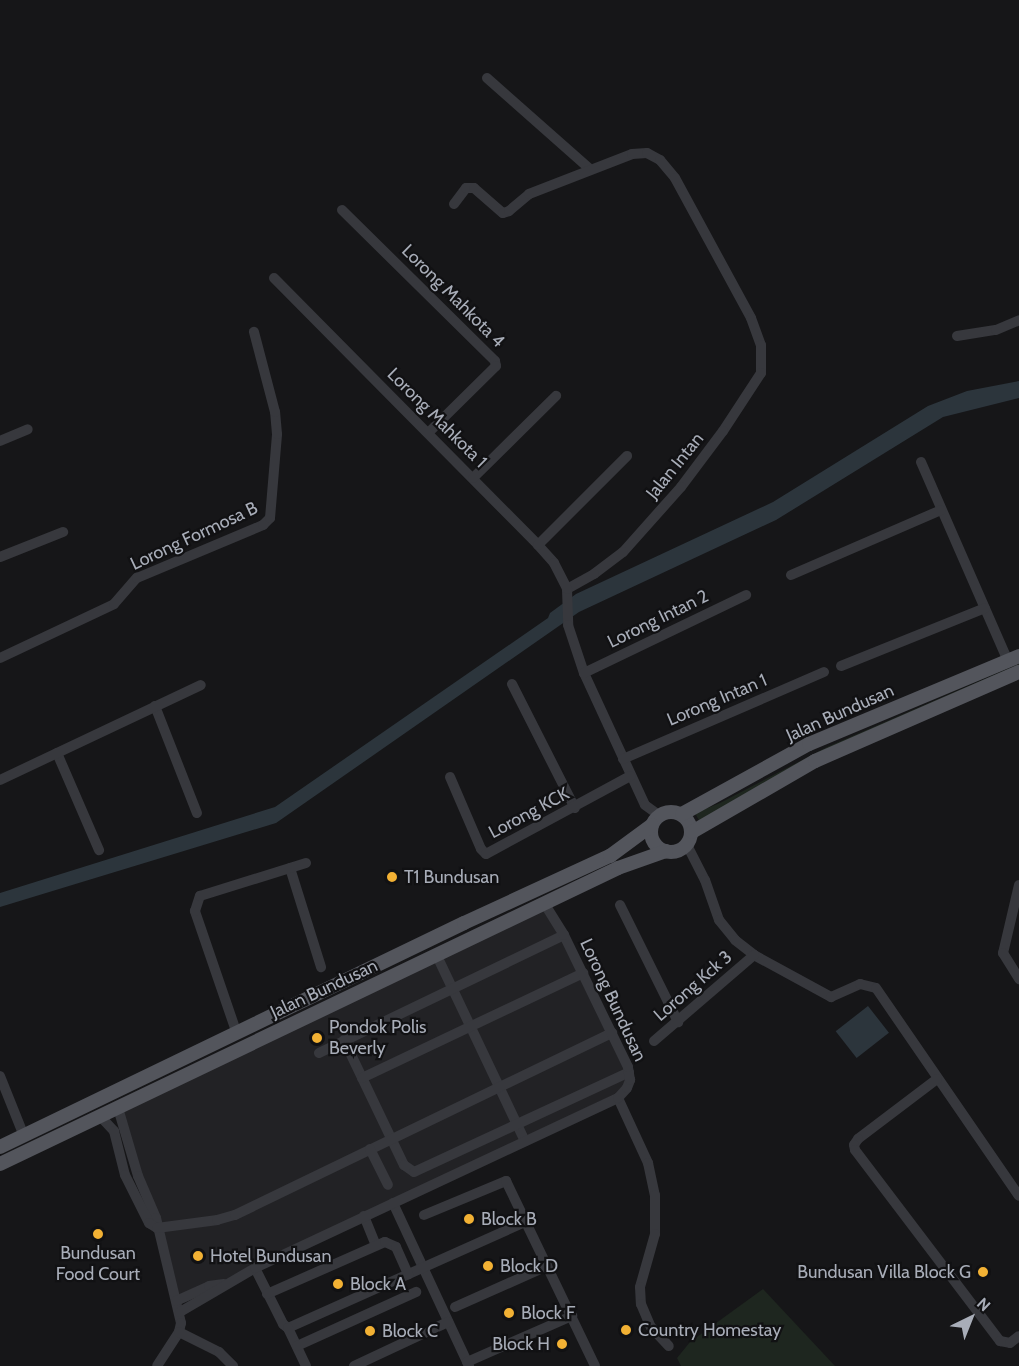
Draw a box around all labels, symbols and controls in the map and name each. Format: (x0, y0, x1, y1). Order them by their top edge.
street label: Lorong Mahkota 4 (397, 240, 509, 352)
street label: Lorong Mahkota 1 (383, 364, 491, 472)
street label: Jalan Intan (642, 428, 708, 504)
street label: Lorong Formosa B (127, 497, 261, 575)
street label: Lorong Intan 2 (604, 585, 712, 653)
street label: Lorong Intan 1 (664, 669, 770, 731)
street label: Jalan Bundusan (783, 680, 897, 746)
street label: Lorong KCK (485, 783, 573, 843)
place label: T1 Bundusan (404, 866, 499, 888)
marker: T1 Bundusan (385, 870, 399, 884)
street label: Lorong Bundusan (575, 935, 651, 1065)
street label: Lorong Kck 3 (649, 946, 737, 1026)
street label: Jalan Bundusan (267, 955, 381, 1023)
place label: Pondok Polis Beverly (329, 1017, 427, 1060)
marker: Pondok Polis Beverly (310, 1031, 324, 1045)
place label: Block B (481, 1208, 537, 1230)
marker: Block B (462, 1212, 476, 1226)
marker: Bundusan Food Court (91, 1227, 105, 1241)
place label: Bundusan Food Court (56, 1243, 140, 1286)
place label: Hotel Bundusan (210, 1245, 331, 1267)
marker: Hotel Bundusan (191, 1249, 205, 1263)
place label: Block D (500, 1255, 558, 1277)
marker: Block D (481, 1259, 495, 1273)
place label: Bundusan Villa Block G (797, 1261, 971, 1283)
marker: Bundusan Villa Block G (976, 1265, 990, 1279)
place label: Block A (350, 1273, 406, 1295)
marker: Block A (331, 1277, 345, 1291)
north arrow (941, 1288, 1001, 1348)
text: N (973, 1294, 994, 1315)
place label: Block F (521, 1302, 575, 1324)
marker: Block F (502, 1306, 516, 1320)
place label: Country Homestay (638, 1319, 781, 1341)
place label: Block C (382, 1320, 438, 1342)
marker: Country Homestay (619, 1323, 633, 1337)
marker: Block C (363, 1324, 377, 1338)
place label: Block H (492, 1333, 550, 1355)
marker: Block H (555, 1337, 569, 1351)

